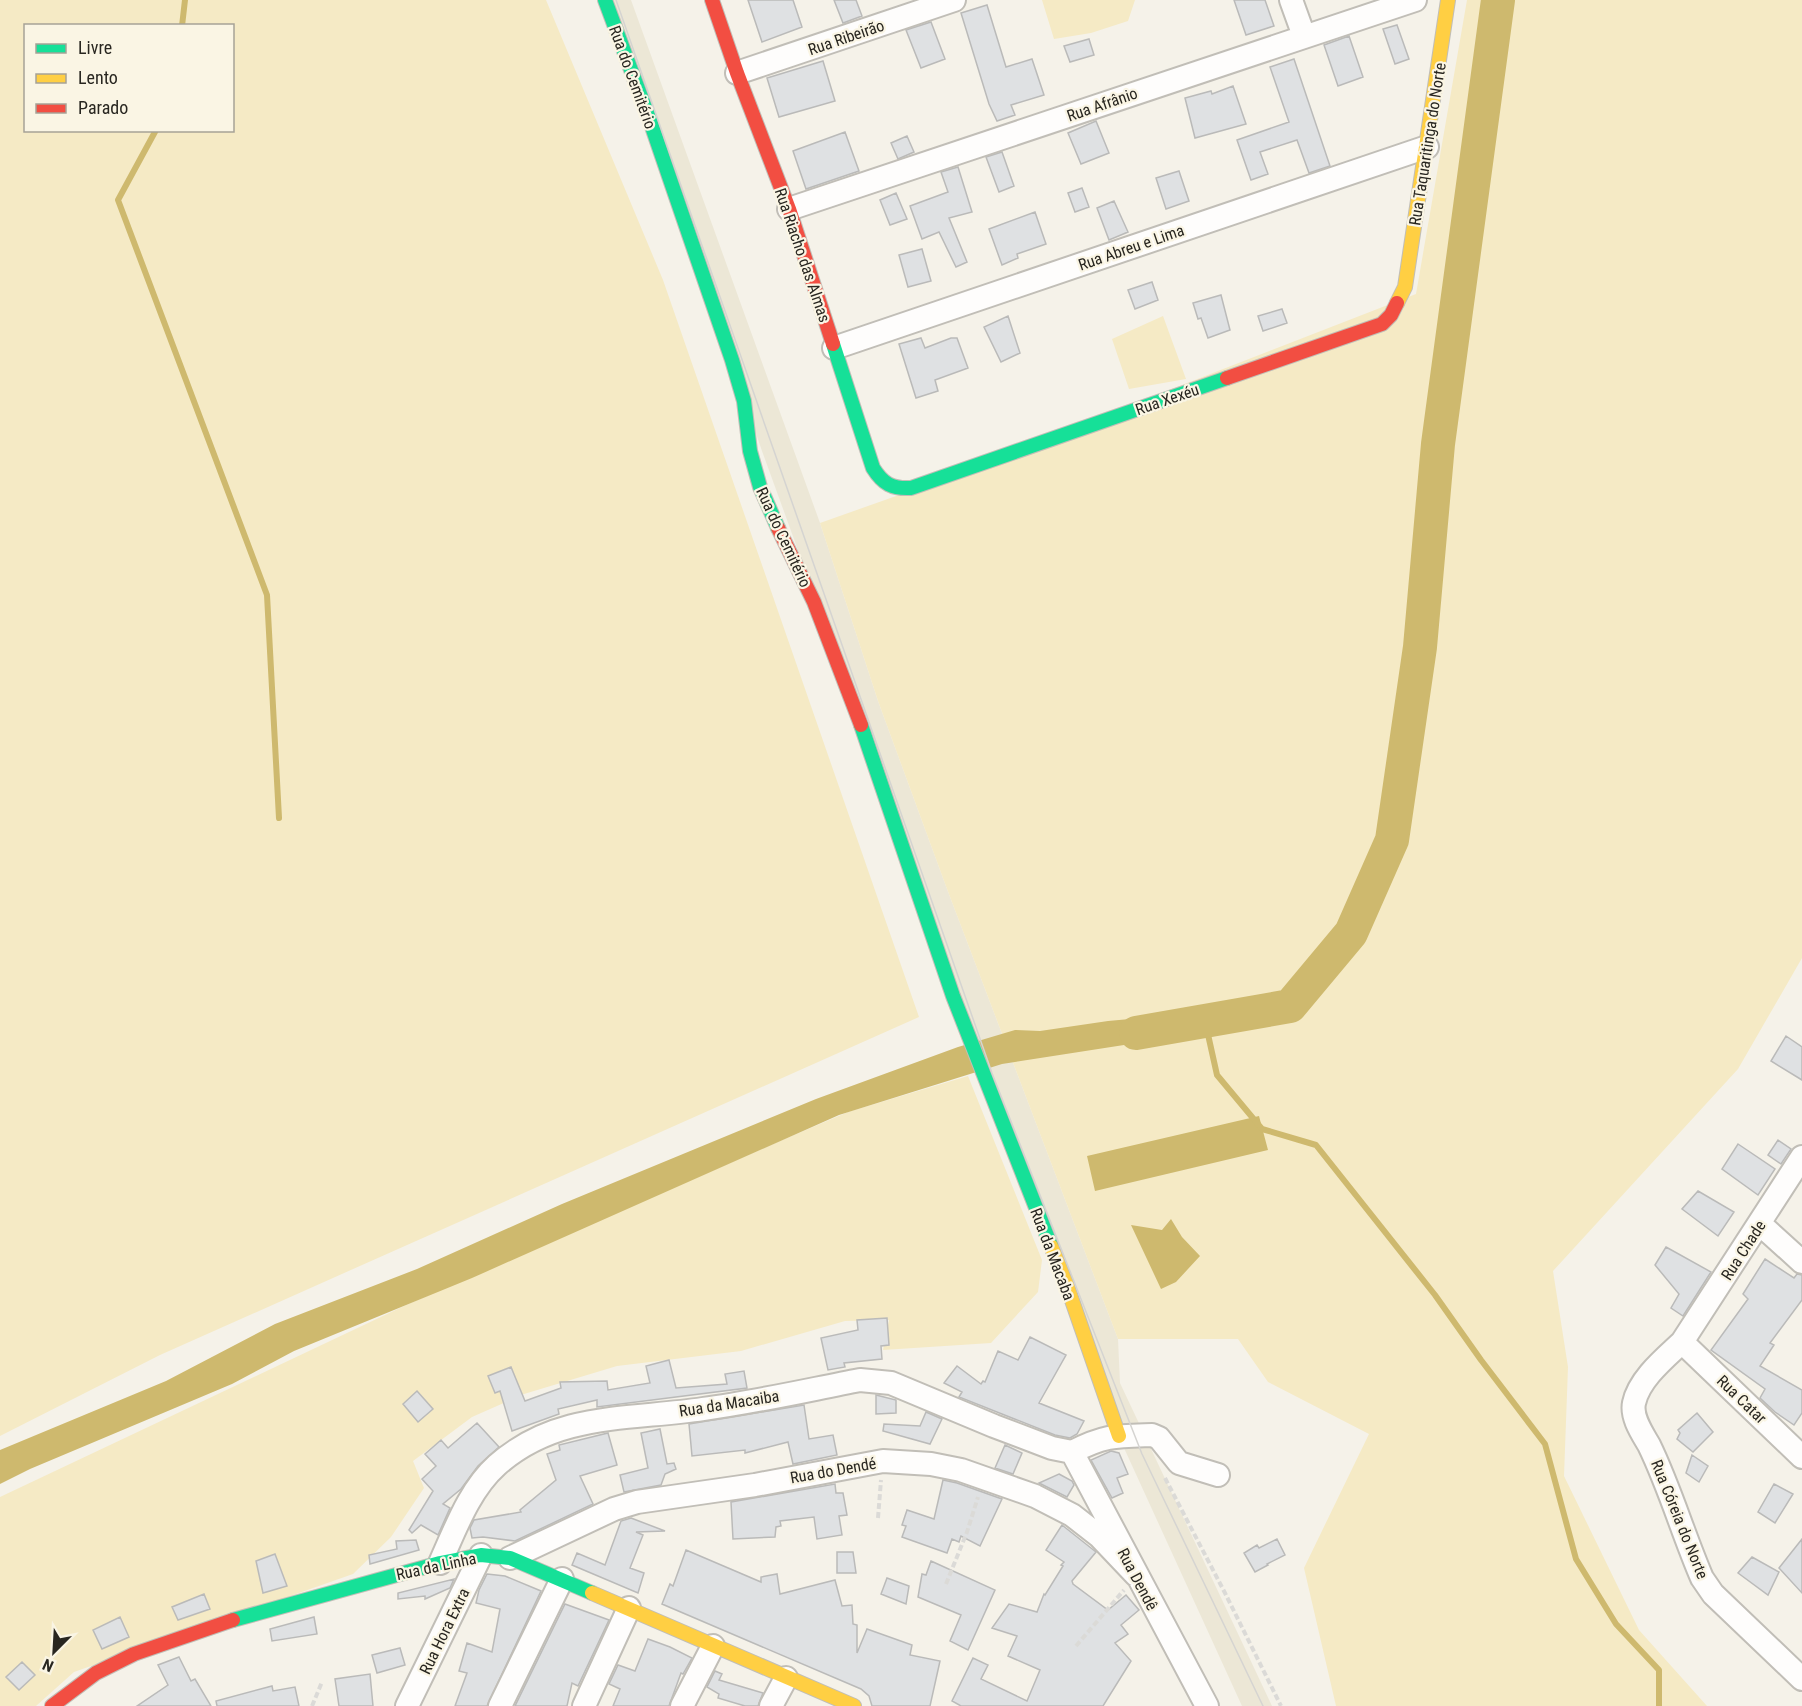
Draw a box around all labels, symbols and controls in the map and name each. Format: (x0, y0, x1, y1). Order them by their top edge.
street label: Rua Ribeirão (806, 16, 887, 59)
street label: Rua do Cemitério (605, 23, 660, 131)
legend (24, 24, 234, 132)
text: Livre (78, 37, 112, 58)
street label: Rua Taquaritinga do Norte (1405, 61, 1450, 227)
text: Lento (78, 67, 118, 88)
street label: Rua Afrânio (1064, 84, 1140, 125)
text: Parado (78, 97, 128, 118)
street label: Rua Riacho das Almas (771, 186, 834, 325)
street label: Rua Abreu e Lima (1076, 221, 1186, 274)
street label: Rua Xexéu (1133, 380, 1201, 419)
street label: Rua do Cemitério (752, 484, 815, 590)
street label: Rua da Macaba (1026, 1205, 1079, 1303)
street label: Rua Chade (1717, 1217, 1770, 1284)
street label: Rua Catar (1713, 1371, 1770, 1428)
street label: Rua da Macaiba (678, 1386, 780, 1421)
street label: Rua do Dendé (789, 1454, 878, 1487)
street label: Rua Córeia do Norte (1647, 1457, 1712, 1582)
street label: Rua Dendê (1113, 1545, 1162, 1613)
street label: Rua da Linha (394, 1549, 478, 1584)
street label: Rua Hora Extra (415, 1585, 473, 1677)
north arrow (24, 1622, 84, 1682)
text: N (40, 1655, 56, 1676)

